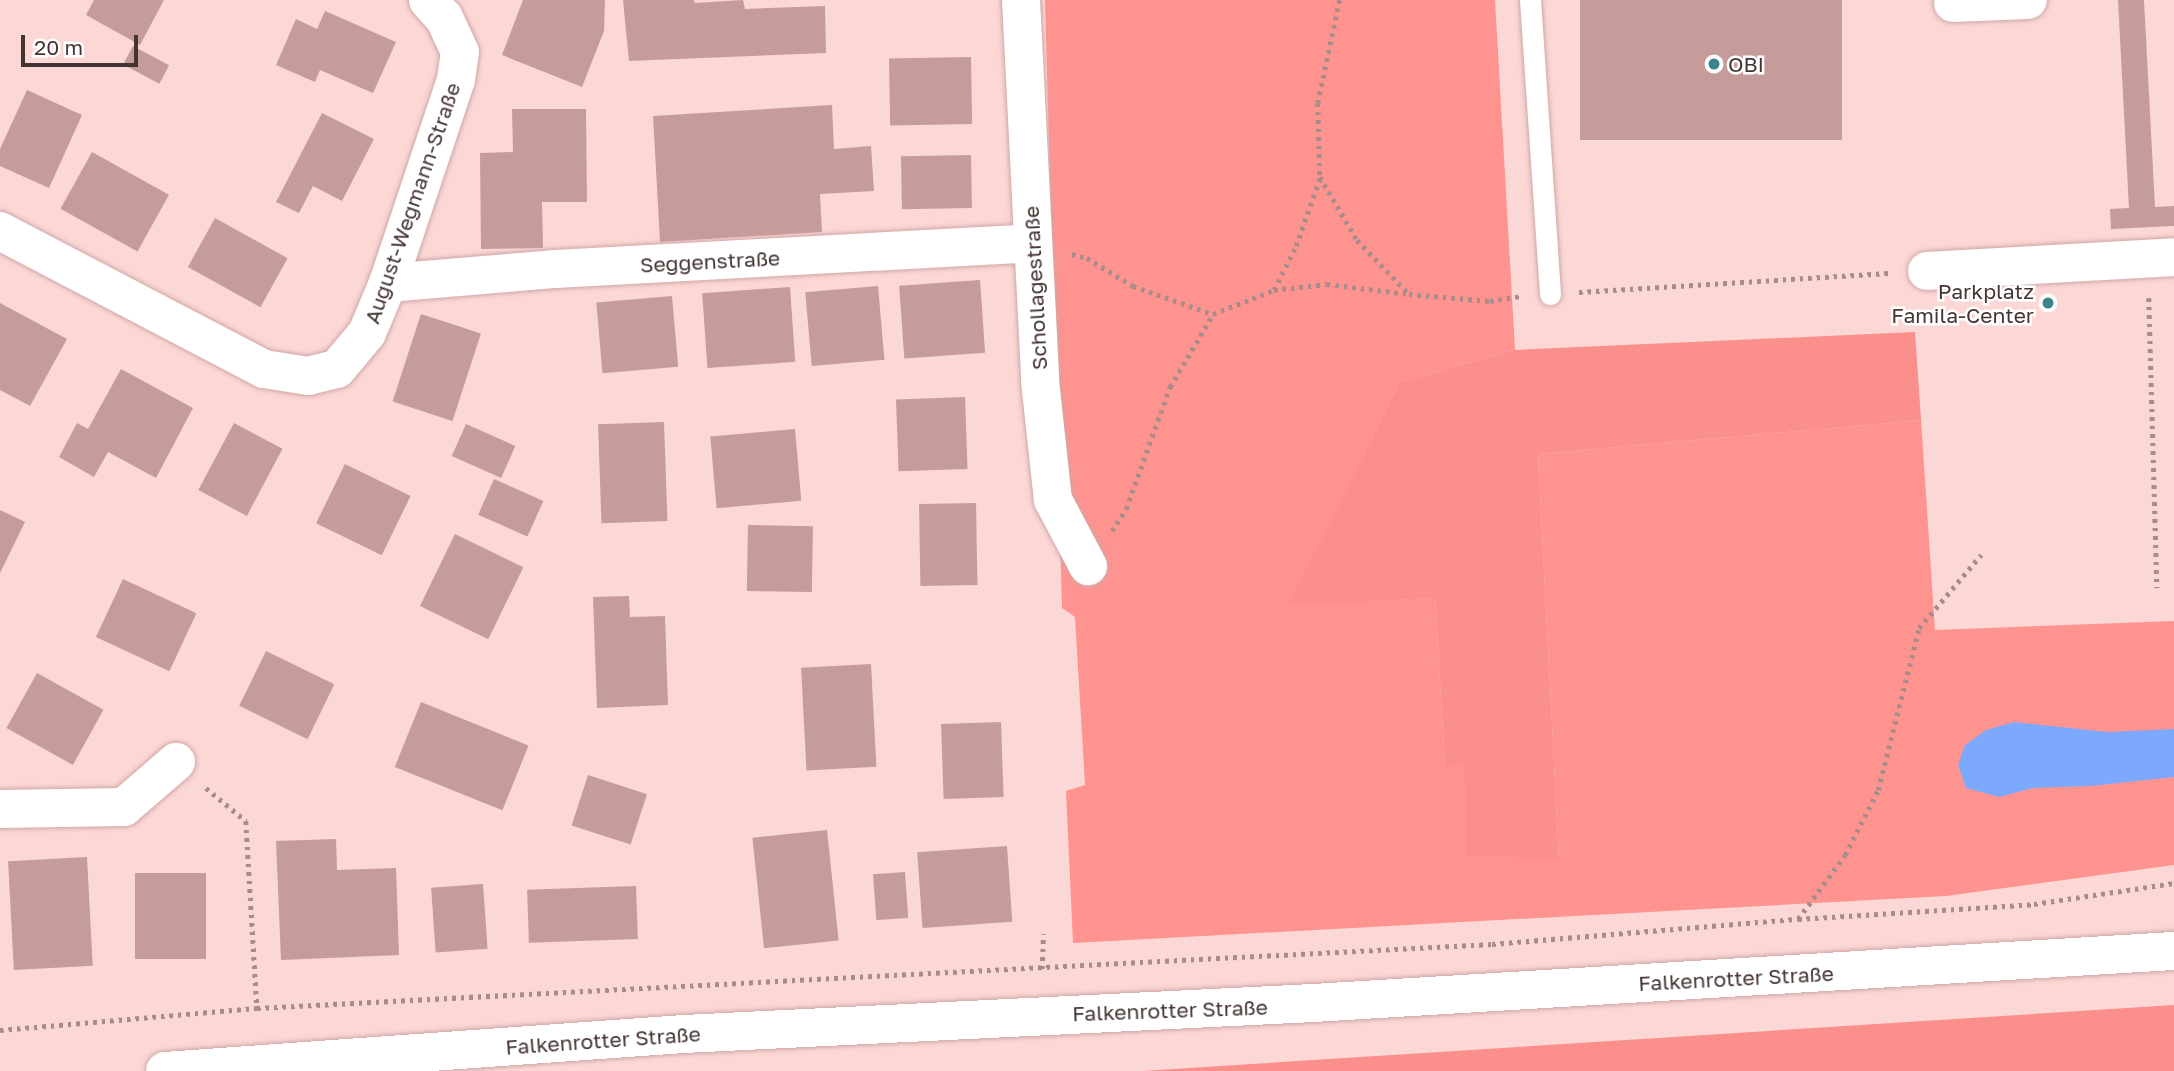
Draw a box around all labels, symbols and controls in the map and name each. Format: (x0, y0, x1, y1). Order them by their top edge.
scale bar (24, 21, 142, 65)
text: 20 m (34, 34, 83, 60)
place label: OBI (1728, 51, 1764, 77)
marker: OBI (1706, 56, 1722, 72)
street label: August-Wegmann-Straße (359, 79, 465, 327)
street label: Schollagestraße (1018, 205, 1052, 371)
street label: Seggenstraße (639, 245, 781, 277)
place label: Parkplatz Famila-Center (1891, 278, 2034, 328)
marker: Parkplatz Famila-Center (2040, 295, 2056, 311)
street label: Falkenrotter Straße (1638, 960, 1834, 996)
street label: Falkenrotter Straße (1072, 994, 1268, 1026)
street label: Falkenrotter Straße (505, 1021, 701, 1059)

